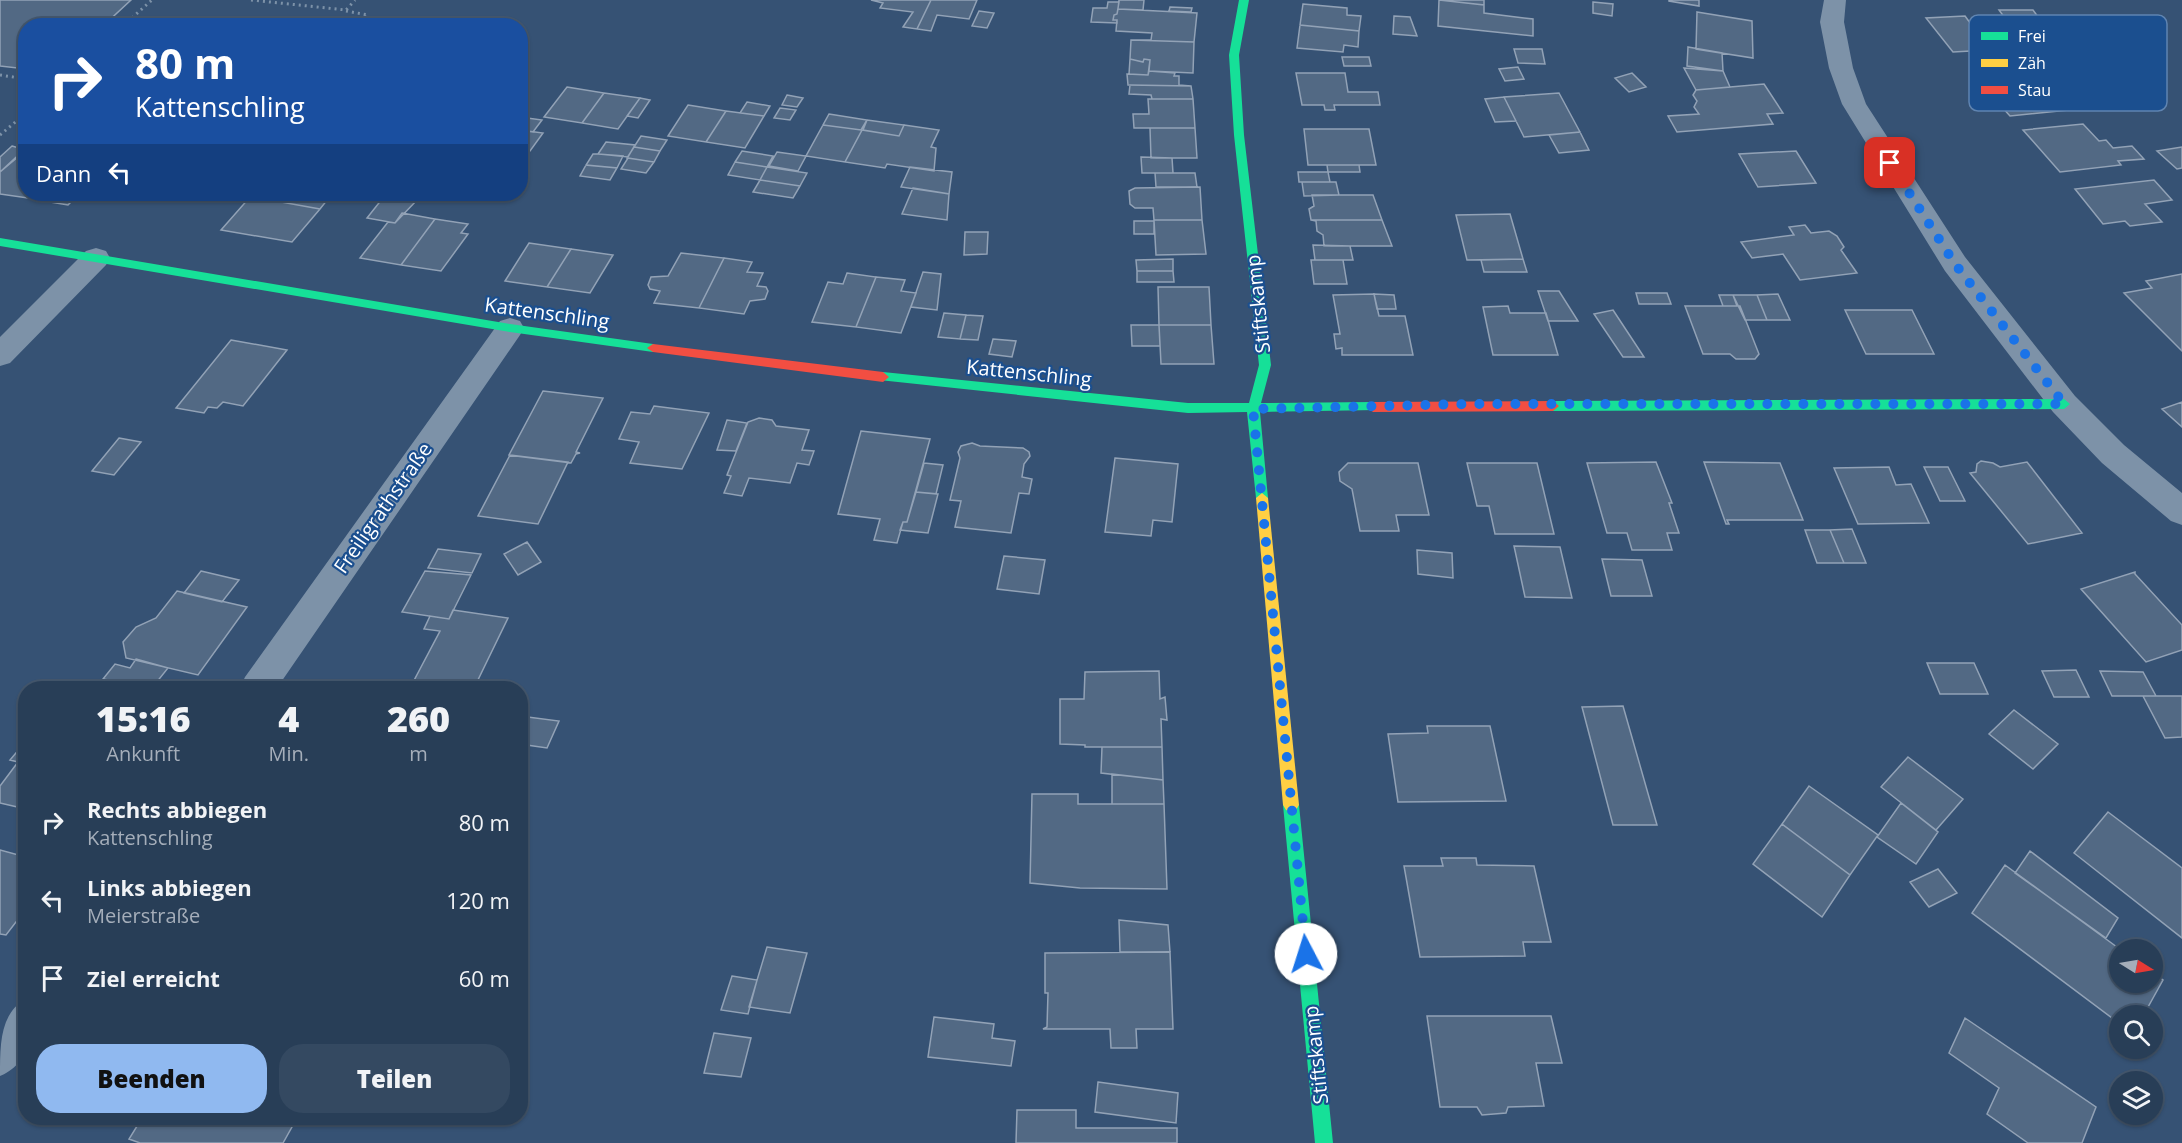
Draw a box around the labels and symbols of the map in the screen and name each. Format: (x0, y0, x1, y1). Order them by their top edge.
legend (1969, 15, 2167, 111)
text: Frei (2018, 25, 2046, 47)
text: Zäh (2018, 52, 2046, 74)
text: Stau (2018, 79, 2051, 101)
pin (1864, 137, 1915, 188)
street label: Stiftskamp (1239, 253, 1276, 355)
street label: Kattenschling (483, 290, 611, 335)
street label: Kattenschling (965, 353, 1093, 393)
street label: Freiligrathstraße (327, 437, 438, 579)
position arrow (1274, 922, 1338, 986)
north arrow (2109, 939, 2163, 993)
street label: Stiftskamp (1297, 1004, 1334, 1106)

